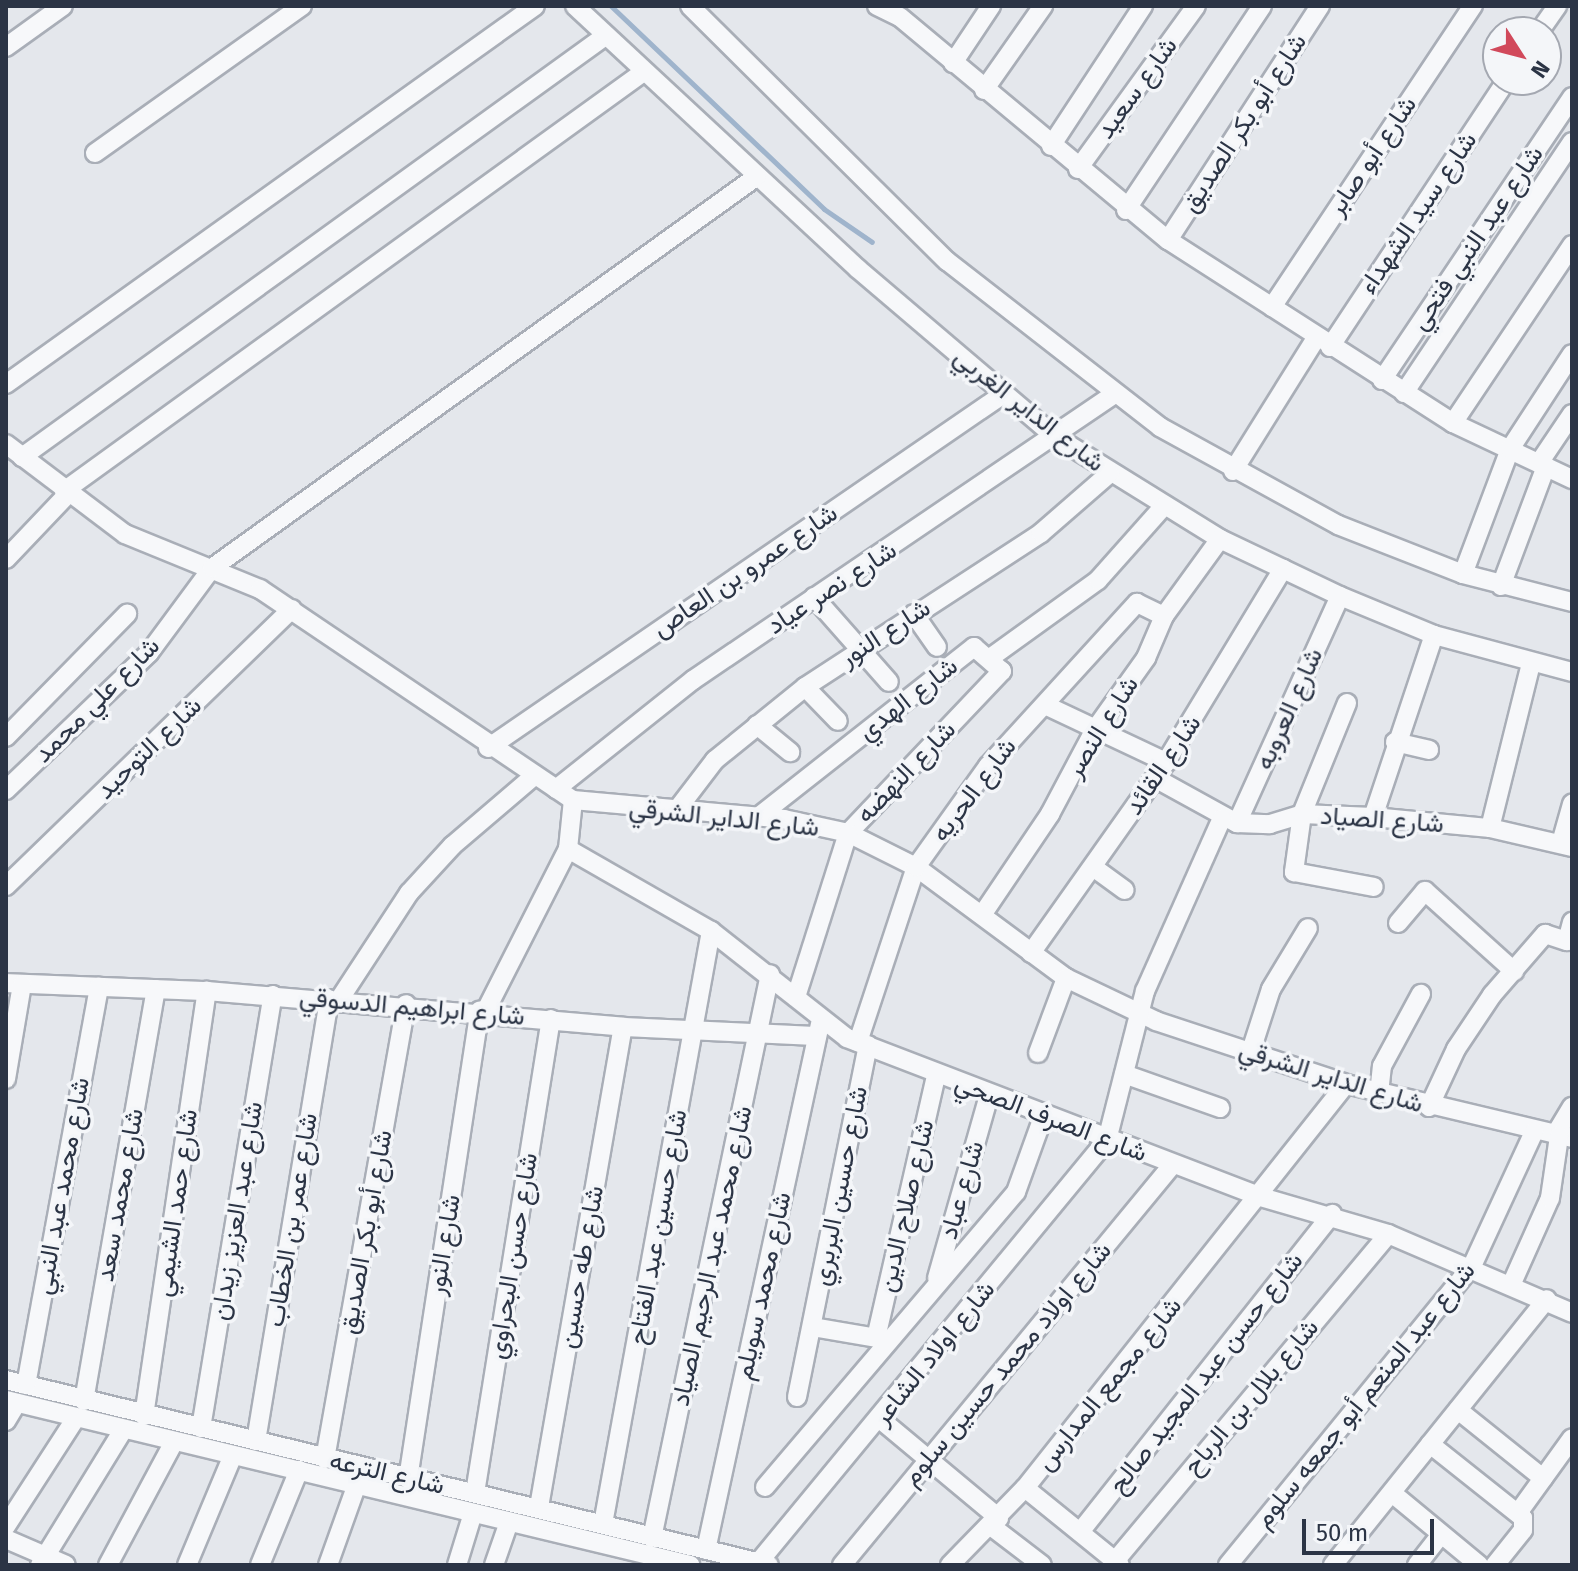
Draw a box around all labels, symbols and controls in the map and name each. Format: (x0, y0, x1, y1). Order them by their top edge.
north arrow (1482, 16, 1562, 96)
street label: شارع أبو بكر الصديق (1175, 28, 1313, 218)
street label: شارع سعيد (1090, 31, 1184, 145)
text: N (1525, 55, 1555, 83)
street label: شارع أبو صابر (1321, 90, 1423, 222)
street label: شارع سيد الشهداء (1352, 126, 1484, 300)
street label: شارع عبد النبي فتحي (1404, 140, 1550, 336)
street label: شارع الداير الغربي (947, 341, 1111, 479)
street label: شارع عمرو بن العاص (646, 497, 844, 645)
street label: شارع نصر عياد (761, 535, 903, 641)
street label: شارع النور (834, 592, 936, 674)
street label: شارع علي محمد (28, 631, 166, 769)
street label: شارع العروبه (1248, 643, 1330, 775)
street label: شارع الهدي (852, 650, 964, 748)
street label: شارع النصر (1059, 670, 1145, 784)
street label: شارع التوحيد (90, 690, 208, 806)
street label: شارع القائد (1118, 709, 1208, 821)
street label: شارع النهضه (850, 714, 962, 830)
street label: شارع الحريه (925, 732, 1023, 848)
street label: شارع الداير الشرقي (627, 793, 821, 843)
street label: شارع الصياد (1319, 800, 1445, 840)
street label: شارع ابراهيم الدسوقي (298, 982, 526, 1032)
street label: شارع الداير الشرقي (1235, 1034, 1427, 1120)
street label: شارع الصرف الصحي (951, 1067, 1151, 1169)
street label: شارع محمد عبد النبي (28, 1075, 96, 1297)
street label: شارع حسين البربري (805, 1084, 875, 1288)
street label: شارع عبد العزيز زيدان (204, 1099, 270, 1323)
street label: شارع محمد عبد الرحيم الصياد (665, 1103, 759, 1409)
street label: شارع محمد سعد (89, 1106, 151, 1284)
street label: شارع حمد الشيمي (147, 1107, 205, 1299)
street label: شارع حسين عبد الفتاح (622, 1107, 694, 1347)
street label: شارع عمر بن الخطاب (260, 1111, 324, 1329)
street label: شارع صلاح الدين (871, 1117, 941, 1295)
street label: شارع أبو بكر الصديق (333, 1127, 399, 1337)
street label: شارع عباد (933, 1137, 991, 1243)
street label: شارع حسن البحراوي (481, 1151, 545, 1361)
street label: شارع طه حسين (551, 1183, 611, 1351)
street label: شارع محمد سويلم (728, 1189, 798, 1383)
street label: شارع النور (421, 1192, 467, 1298)
street label: شارع اولاد محمد حسين سلوم (896, 1236, 1118, 1492)
street label: شارع حسن عبد المجيد صالح (1102, 1246, 1310, 1500)
street label: شارع عبد المنعم أبو جمعه سلوم (1248, 1256, 1482, 1534)
street label: شارع اولاد الشاعر (866, 1275, 1002, 1431)
street label: شارع مجمع المدارس (1030, 1291, 1188, 1477)
street label: شارع بلال بن الرباح (1177, 1313, 1325, 1481)
street label: شارع الترعه (326, 1445, 448, 1501)
scale bar (1306, 1503, 1438, 1553)
text: 50 m (1316, 1519, 1368, 1547)

